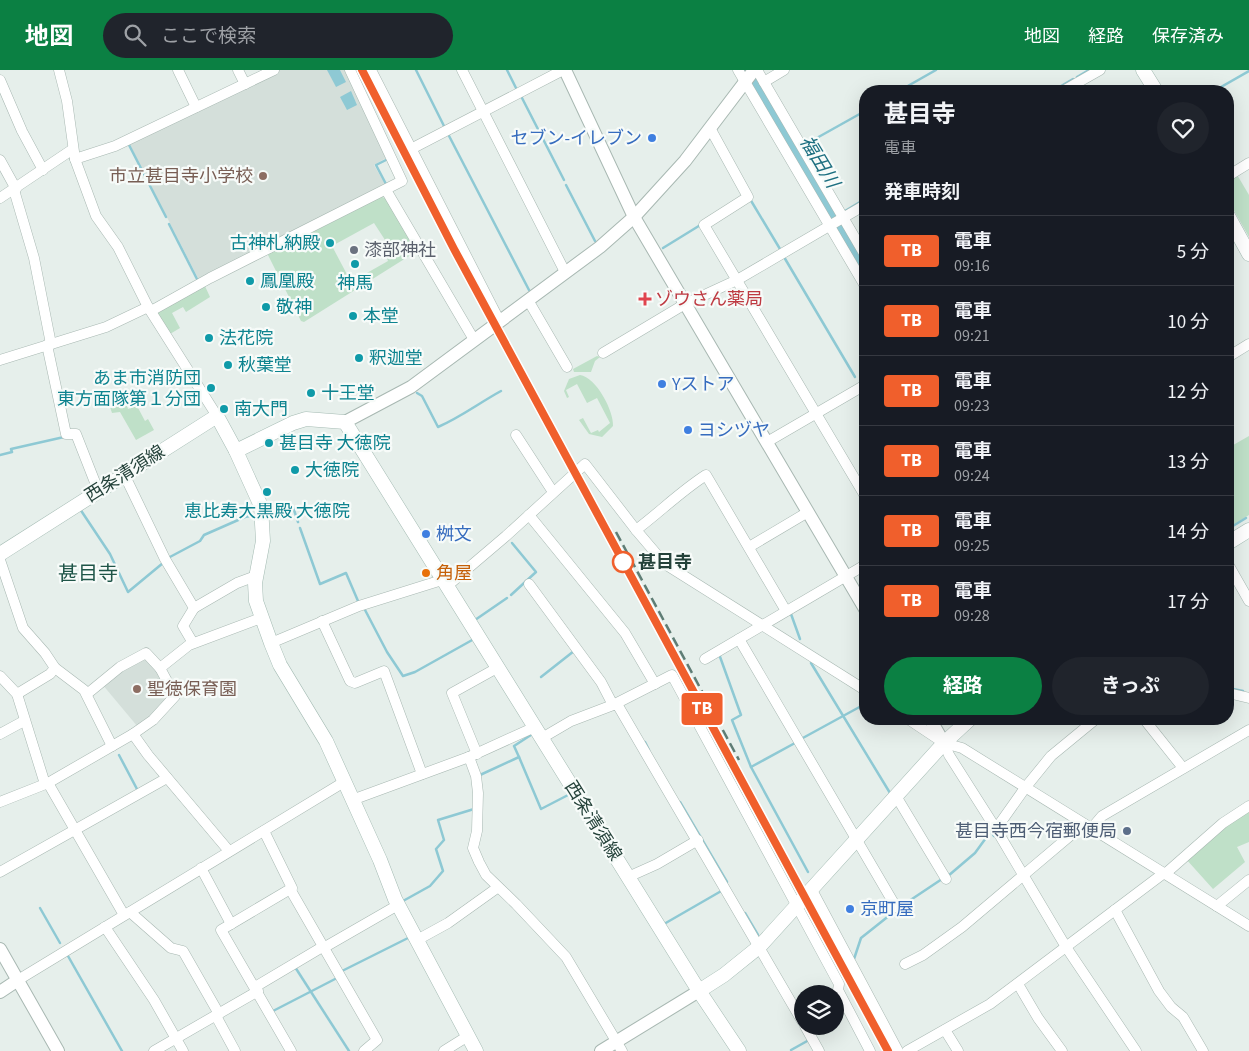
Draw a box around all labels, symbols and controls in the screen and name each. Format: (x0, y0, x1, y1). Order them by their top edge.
search box (103, 13, 453, 58)
text: 地図 (25, 19, 73, 54)
icon: search (121, 21, 149, 49)
text: ここで検索 (161, 23, 256, 50)
text: 地図 (1024, 24, 1060, 49)
text: 経路 (1088, 24, 1124, 49)
text: 保存済み (1152, 24, 1224, 49)
text: 甚目寺 (884, 97, 956, 132)
button: heart (1157, 102, 1209, 154)
place label: セブン-イレブン (510, 126, 642, 151)
water label: 福田川 (793, 131, 846, 195)
marker: セブン-イレブン (646, 132, 658, 144)
text: 電車 (884, 137, 916, 159)
place label: 市立甚目寺小学校 (109, 164, 253, 189)
marker: 市立甚目寺小学校 (257, 170, 269, 182)
text: 発車時刻 (884, 179, 960, 206)
text: 電車 (954, 228, 992, 255)
place label: 古神札納殿 (230, 231, 320, 256)
marker: 古神札納殿 (324, 237, 336, 249)
place label: 漆部神社 (364, 238, 436, 263)
text: TB (901, 238, 922, 263)
text: 5 分 (1177, 239, 1209, 266)
marker: 漆部神社 (348, 244, 360, 256)
text: 09:16 (954, 255, 990, 277)
marker: 神馬 (349, 258, 361, 270)
place label: 鳳凰殿 (260, 269, 314, 294)
place label: 神馬 (337, 271, 373, 296)
marker: 鳳凰殿 (244, 275, 256, 287)
place label: ゾウさん薬局 (655, 287, 763, 312)
marker: ゾウさん薬局 (639, 293, 651, 305)
place label: 敬神 (276, 295, 312, 320)
text: 電車 (954, 298, 992, 325)
marker: 敬神 (260, 301, 272, 313)
place label: 本堂 (363, 304, 399, 329)
text: TB (901, 308, 922, 333)
text: 10 分 (1167, 309, 1209, 336)
marker: 本堂 (347, 310, 359, 322)
text: 09:21 (954, 325, 990, 347)
place label: 法花院 (219, 326, 273, 351)
marker: 法花院 (203, 332, 215, 344)
place label: 釈迦堂 (369, 346, 423, 371)
marker: 釈迦堂 (353, 352, 365, 364)
place label: 秋葉堂 (238, 353, 292, 378)
marker: 秋葉堂 (222, 359, 234, 371)
place label: あま市消防団 東方面隊第１分団 (57, 366, 201, 412)
text: 電車 (954, 368, 992, 395)
place label: Yストア (671, 372, 735, 397)
marker: Yストア (656, 378, 668, 390)
text: TB (901, 378, 922, 403)
text: 12 分 (1167, 379, 1209, 406)
place label: 十王堂 (321, 381, 375, 406)
marker: あま市消防団 東方面隊第１分団 (205, 382, 217, 394)
marker: 十王堂 (305, 387, 317, 399)
text: 09:23 (954, 395, 990, 417)
place label: 南大門 (234, 397, 288, 422)
marker: 南大門 (218, 403, 230, 415)
place label: ヨシヅヤ (698, 418, 770, 443)
marker: ヨシヅヤ (682, 424, 694, 436)
place label: 甚目寺 大徳院 (279, 431, 391, 456)
marker: 甚目寺 大徳院 (263, 437, 275, 449)
text: 電車 (954, 438, 992, 465)
street label: 西条清須線 (80, 440, 170, 508)
text: TB (901, 448, 922, 473)
text: 13 分 (1167, 449, 1209, 476)
place label: 大徳院 (305, 458, 359, 483)
marker: 大徳院 (289, 464, 301, 476)
text: 09:24 (954, 465, 990, 487)
marker: 恵比寿大黒殿 大徳院 (261, 486, 273, 498)
place label: 恵比寿大黒殿 大徳院 (184, 499, 350, 524)
text: 電車 (954, 508, 992, 535)
text: TB (901, 518, 922, 543)
text: 14 分 (1167, 519, 1209, 546)
place label: 桝文 (436, 522, 472, 547)
marker: 桝文 (420, 528, 432, 540)
text: 09:25 (954, 535, 990, 557)
place label: 甚目寺 (638, 550, 692, 575)
marker: 甚目寺 (612, 551, 634, 573)
district label: 甚目寺 (58, 560, 118, 588)
place label: 角屋 (436, 561, 472, 586)
marker: 角屋 (420, 567, 432, 579)
text: 電車 (954, 578, 992, 605)
text: TB (901, 588, 922, 613)
text: 17 分 (1167, 589, 1209, 616)
text: 09:28 (954, 605, 990, 627)
button: 経路 (884, 657, 1042, 715)
button: きっぷ (1052, 657, 1209, 715)
place label: 聖徳保育園 (147, 677, 237, 702)
marker: 聖徳保育園 (131, 683, 143, 695)
line badge: TB (680, 693, 724, 725)
text: TB (692, 696, 712, 721)
street label: 西条清須線 (559, 776, 627, 866)
place label: 甚目寺西今宿郵便局 (955, 819, 1117, 844)
marker: 甚目寺西今宿郵便局 (1121, 825, 1133, 837)
place label: 京町屋 (860, 897, 914, 922)
marker: 京町屋 (844, 903, 856, 915)
map controls (794, 985, 844, 1035)
button: layers (794, 985, 844, 1035)

